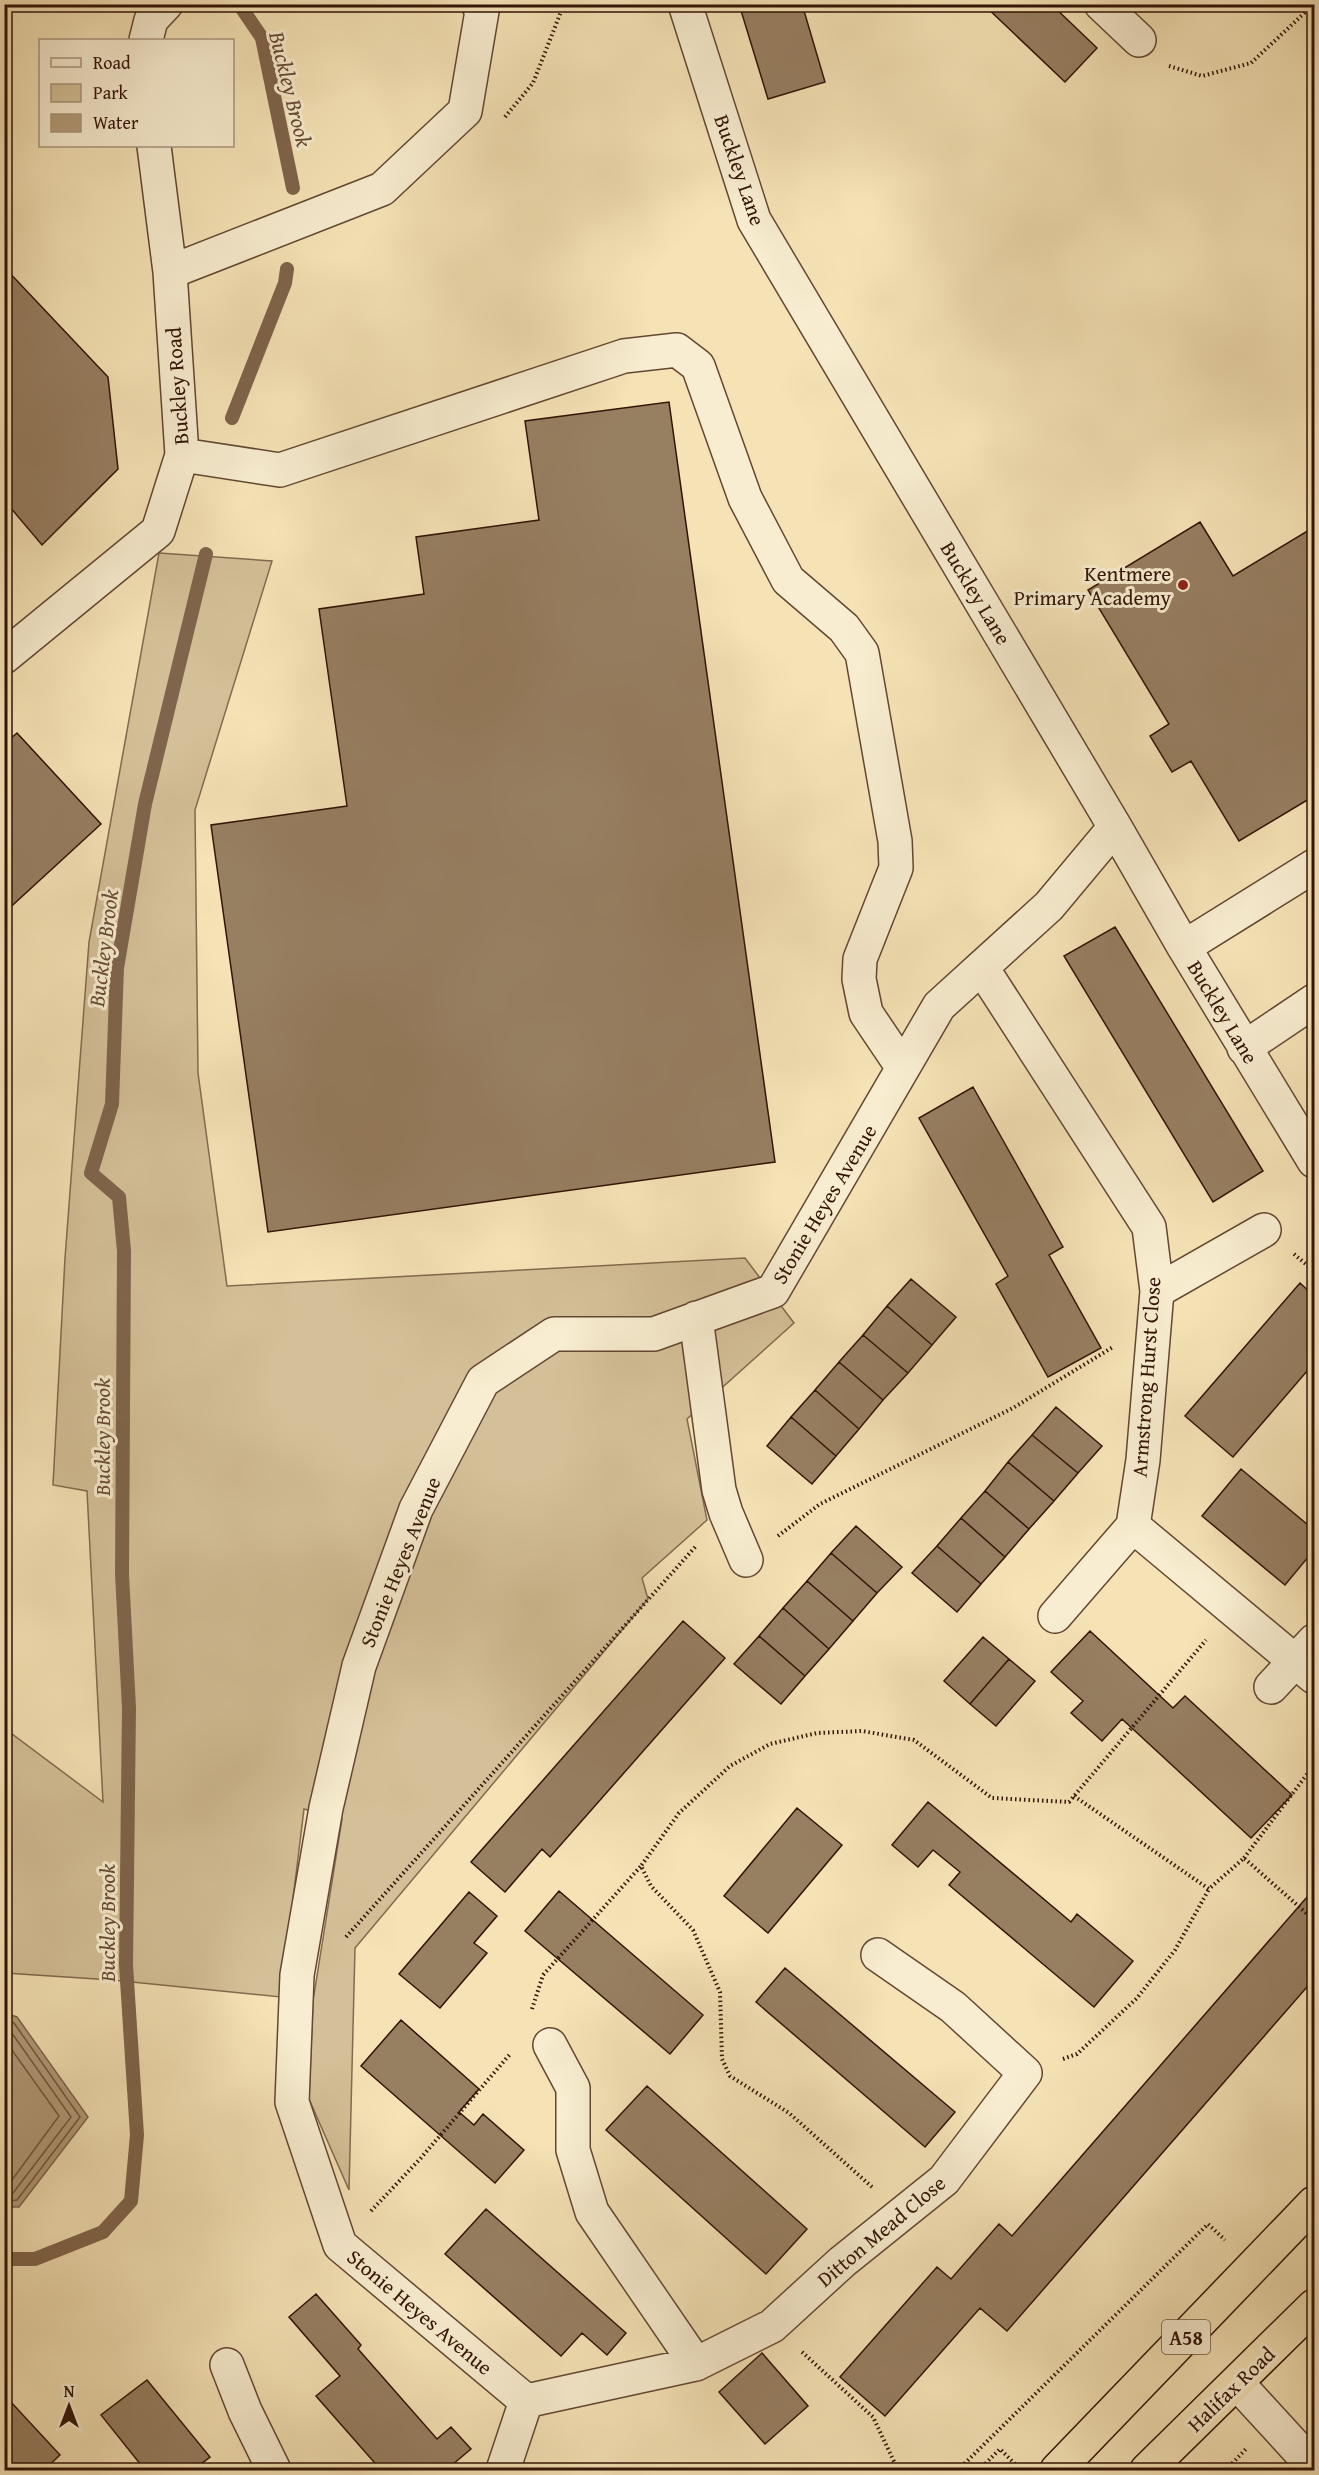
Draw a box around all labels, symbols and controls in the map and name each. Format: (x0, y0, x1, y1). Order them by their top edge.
water label: Buckley Brook (261, 27, 321, 151)
legend (39, 39, 234, 147)
text: Road (93, 49, 131, 76)
text: Park (93, 79, 129, 106)
text: Water (93, 109, 139, 136)
street label: Buckley Lane (707, 110, 774, 230)
street label: Buckley Road (157, 325, 197, 446)
street label: Buckley Lane (933, 535, 1019, 651)
place label: Kentmere Primary Academy (1014, 558, 1172, 613)
marker: Kentmere Primary Academy (1176, 578, 1190, 592)
water label: Buckley Brook (80, 887, 126, 1009)
street label: Buckley Lane (1180, 954, 1266, 1070)
street label: Stonie Heyes Avenue (764, 1118, 884, 1290)
street label: Armstrong Hurst Close (1124, 1276, 1168, 1478)
water label: Buckley Brook (86, 1377, 118, 1497)
street label: Stonie Heyes Avenue (352, 1472, 448, 1652)
water label: Buckley Brook (91, 1863, 123, 1983)
street label: Ditton Mead Close (810, 2168, 952, 2294)
street label: Stonie Heyes Avenue (340, 2242, 500, 2382)
road number: A58 (1162, 2320, 1210, 2354)
street label: Halifax Road (1180, 2339, 1282, 2439)
north arrow (39, 2376, 99, 2436)
text: N (64, 2379, 75, 2403)

